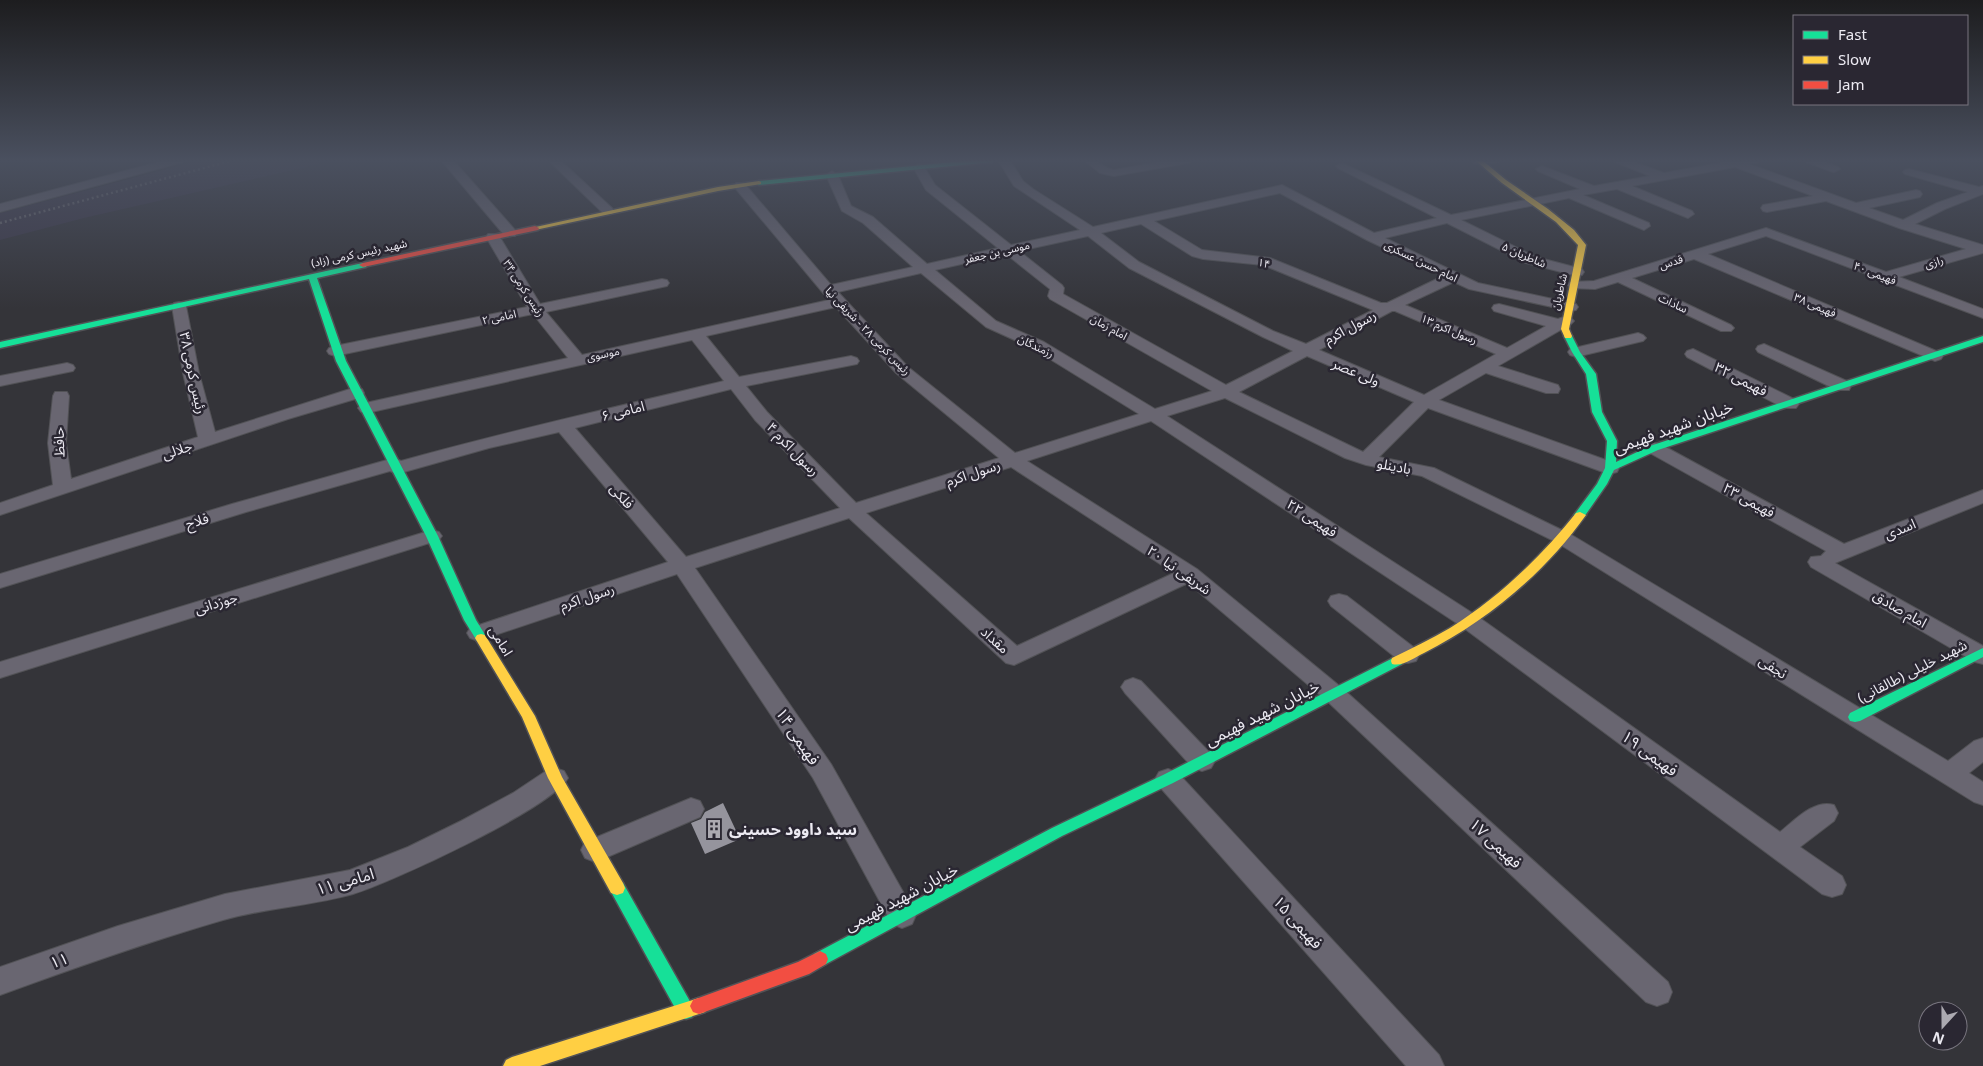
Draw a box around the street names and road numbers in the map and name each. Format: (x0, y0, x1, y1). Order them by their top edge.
street label: شهید رئیس کرمی (زاد) (309, 232, 410, 275)
street label: موسی بن جعفر (961, 234, 1032, 271)
street label: امام حسن عسکری (1380, 234, 1462, 289)
street label: شاطریان ۵ (1498, 236, 1550, 275)
street label: قدس (1656, 248, 1686, 277)
street label: رازی (1922, 249, 1946, 276)
street label: ۱۴ (1255, 251, 1273, 276)
street label: رئیس کرمی ۳۴ (496, 255, 551, 322)
street label: فهیمی ۴۰ (1850, 255, 1900, 292)
street label: شاطریان (1544, 271, 1575, 313)
street label: رئیس کرمی ۲۸ - شریفی نیا (819, 281, 917, 382)
street label: فهیمی ۳۸ (1790, 286, 1840, 325)
street label: سادات (1654, 287, 1692, 321)
street label: رسول اکرم (1318, 301, 1382, 354)
street label: امامی ۲ (480, 303, 518, 332)
street label: رسول اکرم ۱۳ (1417, 307, 1481, 352)
street label: امام زمان (1086, 308, 1132, 347)
street label: رزمندگان (1014, 328, 1058, 365)
street label: رئیس کرمی ۳۸ (170, 329, 215, 417)
street label: موسوی (584, 340, 622, 369)
street label: ولی عصر (1326, 349, 1384, 396)
street label: فهیمی ۳۲ (1709, 354, 1773, 405)
street label: خیابان شهید فهیمی (1608, 390, 1738, 465)
street label: امامی ۶ (598, 392, 648, 431)
street label: رسول اکرم ۴ (759, 415, 827, 484)
street label: حافظ (44, 426, 75, 458)
street label: جلالی (158, 432, 196, 469)
street label: بادینلو (1374, 449, 1414, 484)
street label: رسول اکرم (942, 451, 1005, 496)
street label: فهیمی ۲۳ (1717, 474, 1781, 527)
street label: فلکی (602, 476, 642, 516)
street label: فهیمی ۲۲ (1280, 491, 1343, 546)
street label: فلاح (182, 504, 213, 539)
street label: اسدی (1880, 510, 1921, 549)
street label: ۲۰ شریفی نیا (1140, 537, 1217, 603)
street label: رسول اکرم (556, 575, 619, 620)
street label: امام صادق (1867, 582, 1933, 637)
street label: جوزدانی (191, 583, 241, 624)
street label: مقداد (973, 619, 1016, 662)
street label: امامی (480, 620, 521, 663)
street label: شهید خلیلی (طالقانی) (1852, 631, 1973, 712)
street label: نجفی (1752, 647, 1793, 688)
street label: خیابان شهید فهیمی (1199, 670, 1326, 758)
street label: فهیمی ۱۴ (765, 700, 829, 773)
street label: فهیمی ۱۹ (1613, 721, 1686, 787)
street label: فهیمی ۱۷ (1460, 809, 1531, 878)
street label: خیابان شهید فهیمی (838, 853, 965, 942)
street label: امامی ۱۱ (312, 857, 379, 907)
street label: فهیمی ۱۵ (1263, 887, 1332, 958)
street label: ۱۱ (45, 942, 74, 980)

